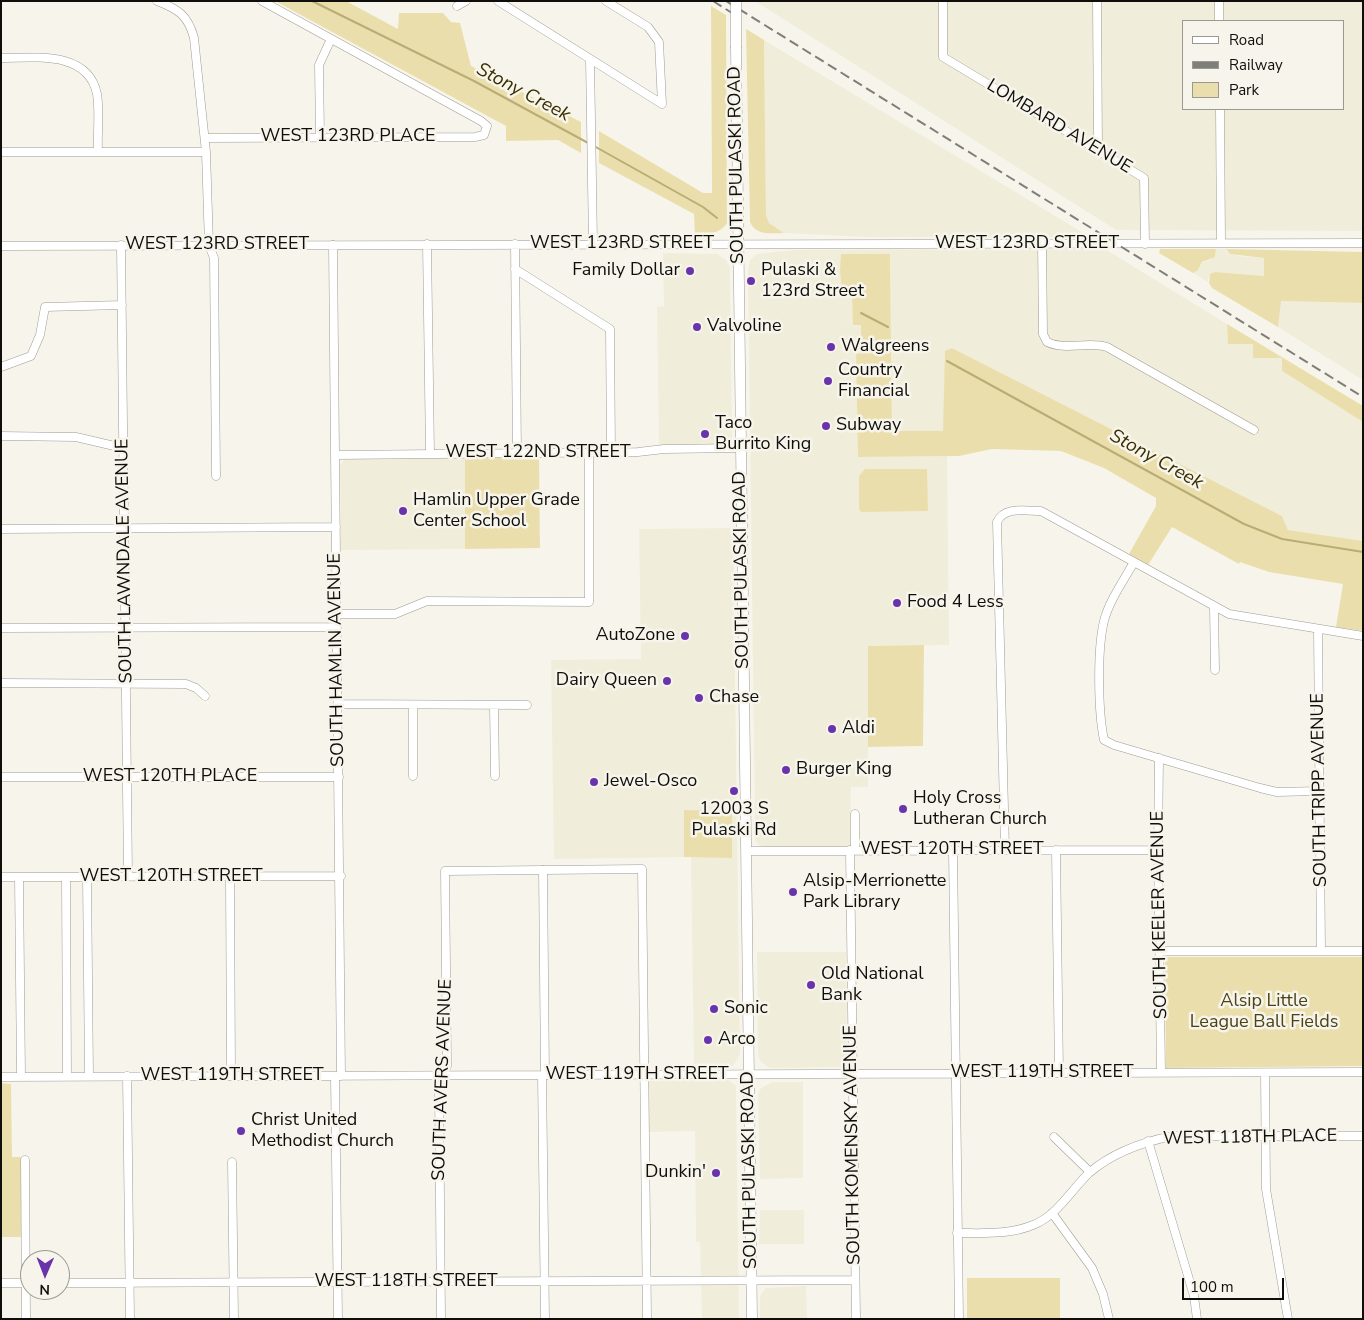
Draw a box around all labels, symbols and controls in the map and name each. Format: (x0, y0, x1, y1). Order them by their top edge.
legend (1182, 20, 1344, 110)
text: Road (1229, 30, 1264, 50)
text: Railway (1229, 55, 1283, 75)
water label: Stony Creek (472, 59, 574, 127)
street label: SOUTH PULASKI ROAD (724, 66, 750, 264)
street label: LOMBARD AVENUE (983, 75, 1135, 179)
text: Park (1229, 80, 1259, 100)
street label: WEST 123RD PLACE (260, 126, 436, 148)
street label: WEST 123RD STREET (530, 233, 714, 255)
street label: WEST 123RD STREET (935, 233, 1119, 255)
street label: WEST 123RD STREET (125, 234, 309, 256)
place label: Family Dollar (572, 260, 680, 282)
place label: Pulaski & 123rd Street (761, 260, 864, 302)
marker: Family Dollar (684, 265, 696, 277)
marker: Pulaski & 123rd Street (745, 275, 757, 287)
place label: Valvoline (707, 316, 781, 338)
marker: Valvoline (691, 321, 703, 333)
place label: Walgreens (841, 336, 929, 358)
marker: Walgreens (825, 341, 837, 353)
place label: Country Financial (838, 360, 909, 402)
marker: Country Financial (822, 375, 834, 387)
place label: Taco Burrito King (715, 413, 811, 456)
place label: Subway (836, 415, 901, 437)
marker: Subway (820, 420, 832, 432)
water label: Stony Creek (1105, 425, 1207, 495)
marker: Taco Burrito King (699, 428, 711, 440)
street label: SOUTH LAWNDALE AVENUE (112, 438, 138, 684)
street label: WEST 122ND STREET (445, 442, 631, 464)
street label: SOUTH PULASKI ROAD (729, 471, 755, 669)
place label: Hamlin Upper Grade Center School (413, 490, 580, 532)
marker: Hamlin Upper Grade Center School (397, 505, 409, 517)
street label: SOUTH HAMLIN AVENUE (324, 553, 350, 767)
place label: Food 4 Less (907, 592, 1004, 614)
marker: Food 4 Less (891, 597, 903, 609)
place label: AutoZone (595, 625, 675, 647)
marker: AutoZone (679, 630, 691, 642)
place label: Dairy Queen (556, 670, 657, 692)
marker: Dairy Queen (661, 675, 673, 687)
place label: Chase (709, 687, 759, 709)
marker: Chase (693, 692, 705, 704)
street label: SOUTH TRIPP AVENUE (1308, 693, 1332, 887)
place label: Aldi (842, 718, 875, 740)
marker: Aldi (826, 723, 838, 735)
place label: Burger King (796, 759, 892, 781)
marker: Burger King (780, 764, 792, 776)
street label: WEST 120TH PLACE (83, 766, 257, 788)
place label: Jewel-Osco (604, 771, 697, 793)
marker: Jewel-Osco (588, 776, 600, 788)
marker: 12003 S Pulaski Rd (728, 785, 740, 797)
place label: Holy Cross Lutheran Church (913, 788, 1047, 831)
place label: 12003 S Pulaski Rd (691, 799, 777, 842)
marker: Holy Cross Lutheran Church (897, 803, 909, 815)
street label: SOUTH KEELER AVENUE (1147, 811, 1173, 1019)
street label: WEST 120TH STREET (860, 839, 1044, 861)
street label: WEST 120TH STREET (79, 866, 263, 888)
place label: Alsip-Merrionette Park Library (803, 871, 946, 914)
marker: Alsip-Merrionette Park Library (787, 886, 799, 898)
place label: Old National Bank (821, 964, 924, 1006)
street label: SOUTH AVERS AVENUE (429, 979, 457, 1181)
marker: Old National Bank (805, 979, 817, 991)
park label: Alsip Little League Ball Fields (1190, 991, 1338, 1034)
place label: Sonic (724, 998, 768, 1020)
marker: Sonic (708, 1003, 720, 1015)
street label: SOUTH KOMENSKY AVENUE (840, 1025, 866, 1265)
place label: Arco (718, 1029, 756, 1051)
marker: Arco (702, 1034, 714, 1046)
street label: WEST 119TH STREET (950, 1062, 1134, 1084)
street label: WEST 119TH STREET (545, 1064, 729, 1086)
street label: WEST 119TH STREET (140, 1065, 324, 1087)
street label: SOUTH PULASKI ROAD (737, 1071, 763, 1269)
place label: Christ United Methodist Church (251, 1110, 394, 1152)
marker: Christ United Methodist Church (235, 1125, 247, 1137)
street label: WEST 118TH PLACE (1163, 1126, 1337, 1150)
place label: Dunkin' (645, 1162, 706, 1184)
marker: Dunkin' (710, 1167, 722, 1179)
north arrow (20, 1250, 70, 1300)
scale bar (1184, 1268, 1286, 1300)
street label: WEST 118TH STREET (314, 1271, 498, 1293)
text: 100 m (1190, 1277, 1234, 1297)
text: N (39, 1280, 50, 1299)

